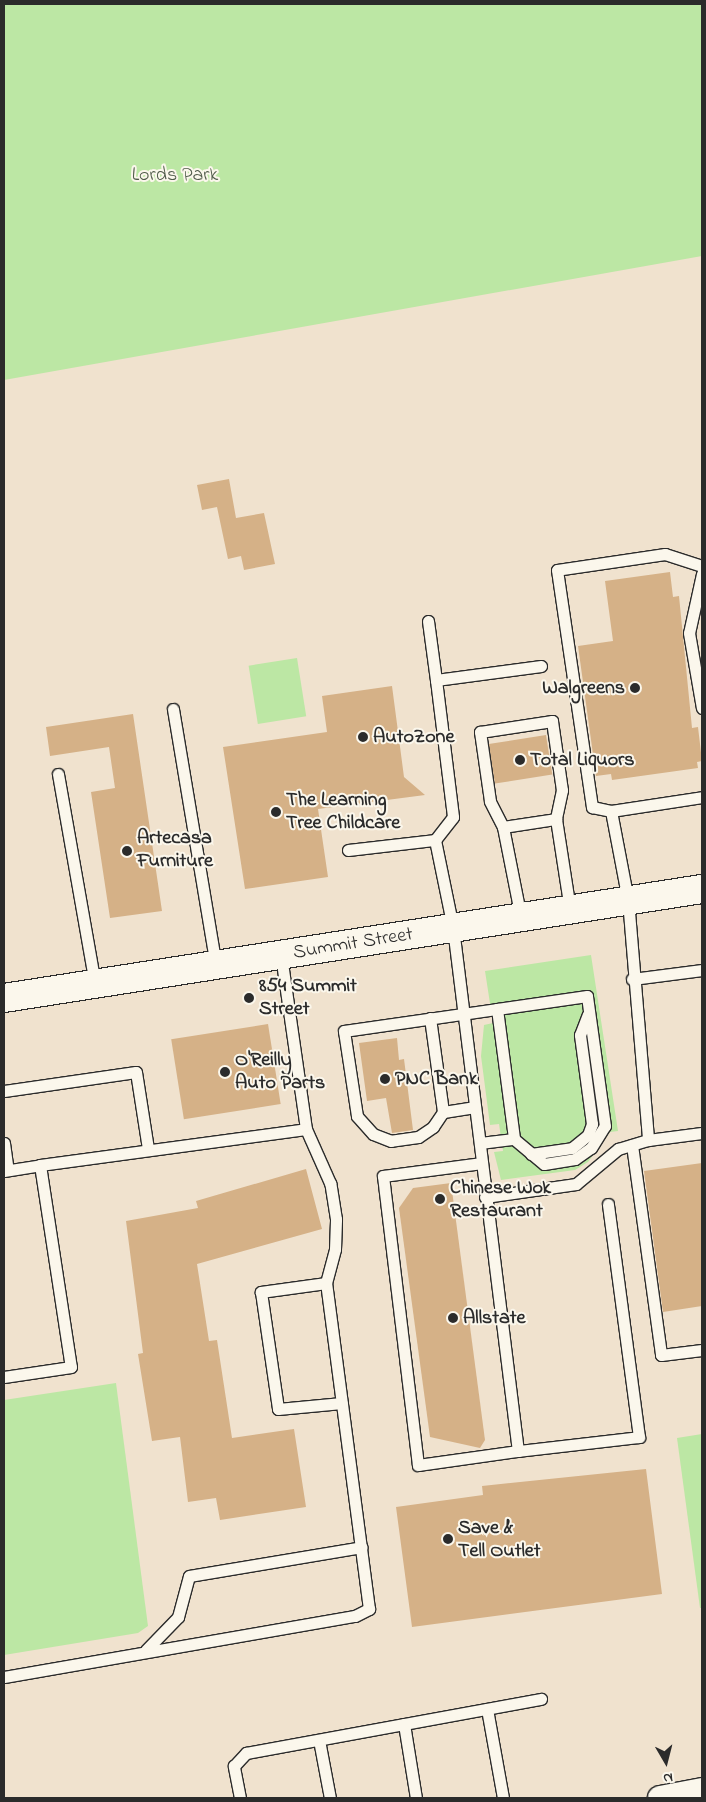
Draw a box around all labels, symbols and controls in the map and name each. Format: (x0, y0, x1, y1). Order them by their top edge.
park label: Lords Park (132, 163, 218, 187)
place label: Walgreens (542, 676, 625, 700)
marker: Walgreens (629, 682, 641, 694)
place label: AutoZone (373, 725, 454, 749)
marker: AutoZone (357, 731, 369, 743)
place label: Total Liquors (530, 748, 634, 772)
marker: Total Liquors (514, 754, 526, 766)
place label: The Learning Tree Childcare (286, 788, 400, 835)
marker: The Learning Tree Childcare (270, 806, 282, 818)
place label: Artecasa Furniture (137, 827, 213, 874)
marker: Artecasa Furniture (121, 845, 133, 857)
street label: Summit Street (291, 923, 415, 965)
place label: 854 Summit Street (259, 974, 357, 1021)
marker: 854 Summit Street (243, 992, 255, 1004)
place label: O'Reilly Auto Parts (235, 1048, 325, 1095)
marker: O'Reilly Auto Parts (219, 1066, 231, 1078)
place label: PNC Bank (395, 1067, 478, 1091)
marker: PNC Bank (379, 1073, 391, 1085)
place label: Chinese Wok Restaurant (450, 1176, 551, 1223)
marker: Chinese Wok Restaurant (434, 1193, 446, 1205)
place label: Allstate (463, 1306, 525, 1330)
marker: Allstate (447, 1312, 459, 1324)
place label: Save & Tell Outlet (458, 1516, 540, 1563)
marker: Save & Tell Outlet (442, 1533, 454, 1545)
north arrow (641, 1737, 691, 1787)
text: N (662, 1766, 674, 1788)

